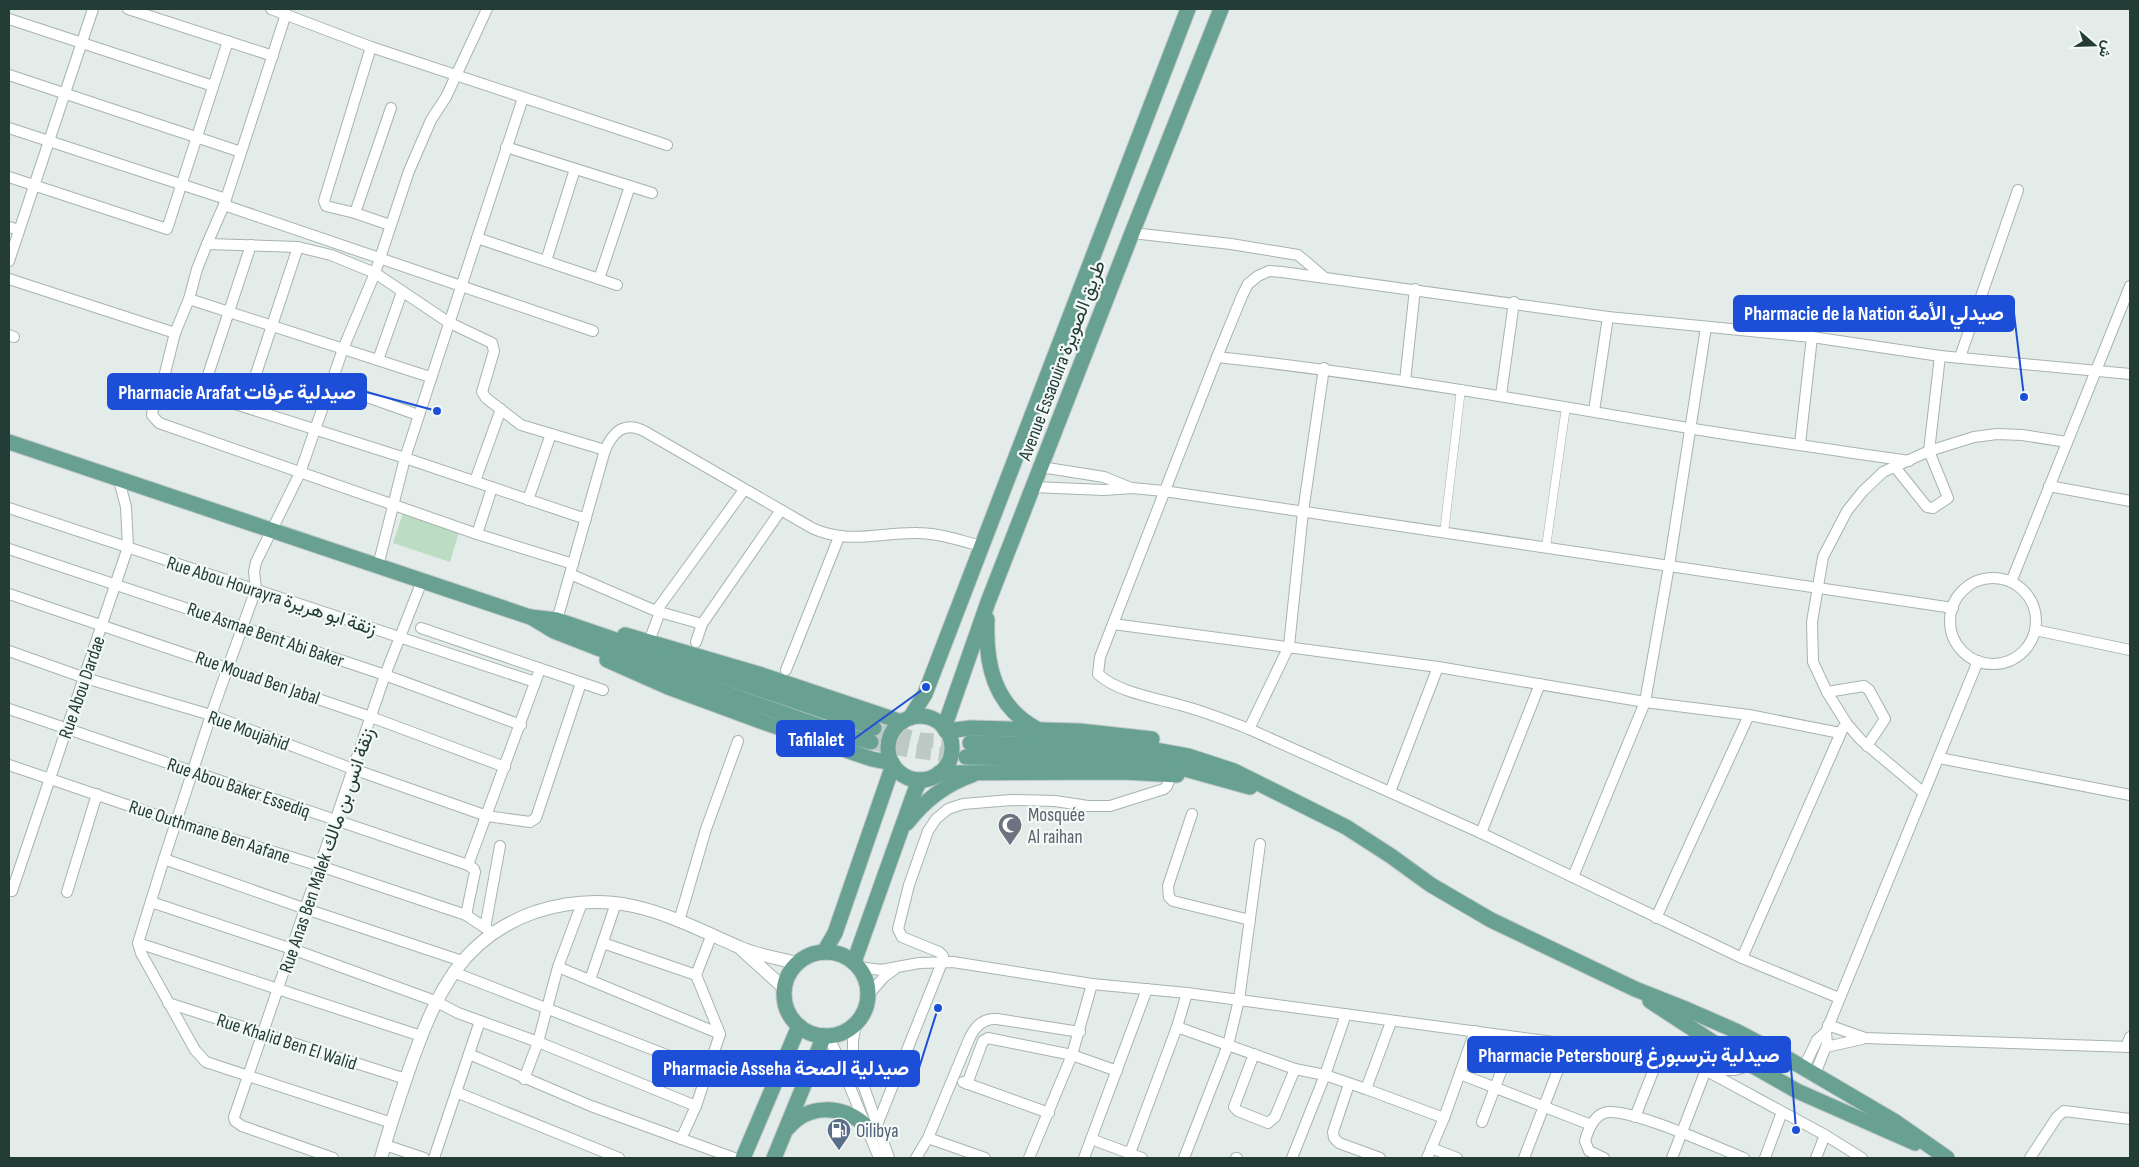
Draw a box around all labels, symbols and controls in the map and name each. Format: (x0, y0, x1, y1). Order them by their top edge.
north arrow (2069, 20, 2119, 70)
text: ش (2095, 38, 2117, 60)
street label: Avenue Essaouira طريق الصويرة (1013, 257, 1111, 465)
callout: Pharmacie de la Nation صيدلي الأمة (1734, 296, 2014, 331)
text: Pharmacie de la Nation صيدلي الأمة (1744, 302, 2004, 330)
callout: Pharmacie Arafat صيدلية عرفات (108, 374, 366, 409)
text: Pharmacie Arafat صيدلية عرفات (118, 381, 356, 405)
street label: Rue Abou Hourayra زنقة ابو هريرة (164, 552, 379, 641)
street label: Rue Asmae Bent Abi Baker (184, 598, 348, 673)
street label: Rue Abou Dardae (54, 633, 111, 742)
street label: Rue Mouad Ben Jabal (192, 646, 323, 710)
street label: Rue Moujahid (205, 706, 292, 757)
callout: Tafilalet (777, 721, 854, 756)
street label: Rue Anas Ben Malek زنقة انس بن مالك (275, 725, 380, 976)
text: Tafilalet (788, 728, 845, 752)
street label: Rue Abou Baker Essediq (164, 753, 313, 824)
street label: Rue Outhmane Ben Aafane (126, 795, 293, 869)
place label: Mosquée Al raihan (1027, 804, 1085, 849)
mosque icon: Mosquée Al raihan (997, 812, 1023, 846)
street label: Rue Khalid Ben El Walid (214, 1009, 360, 1076)
callout: Pharmacie Petersbourg صيدلية بترسبورغ (1468, 1037, 1790, 1072)
text: Pharmacie Petersbourg صيدلية بترسبورغ (1478, 1044, 1780, 1069)
callout: Pharmacie Asseha صيدلية الصحة (653, 1051, 919, 1086)
text: Pharmacie Asseha صيدلية الصحة (663, 1057, 909, 1081)
fuel station icon: Oilibya (826, 1117, 852, 1151)
place label: Oilibya (856, 1120, 898, 1143)

